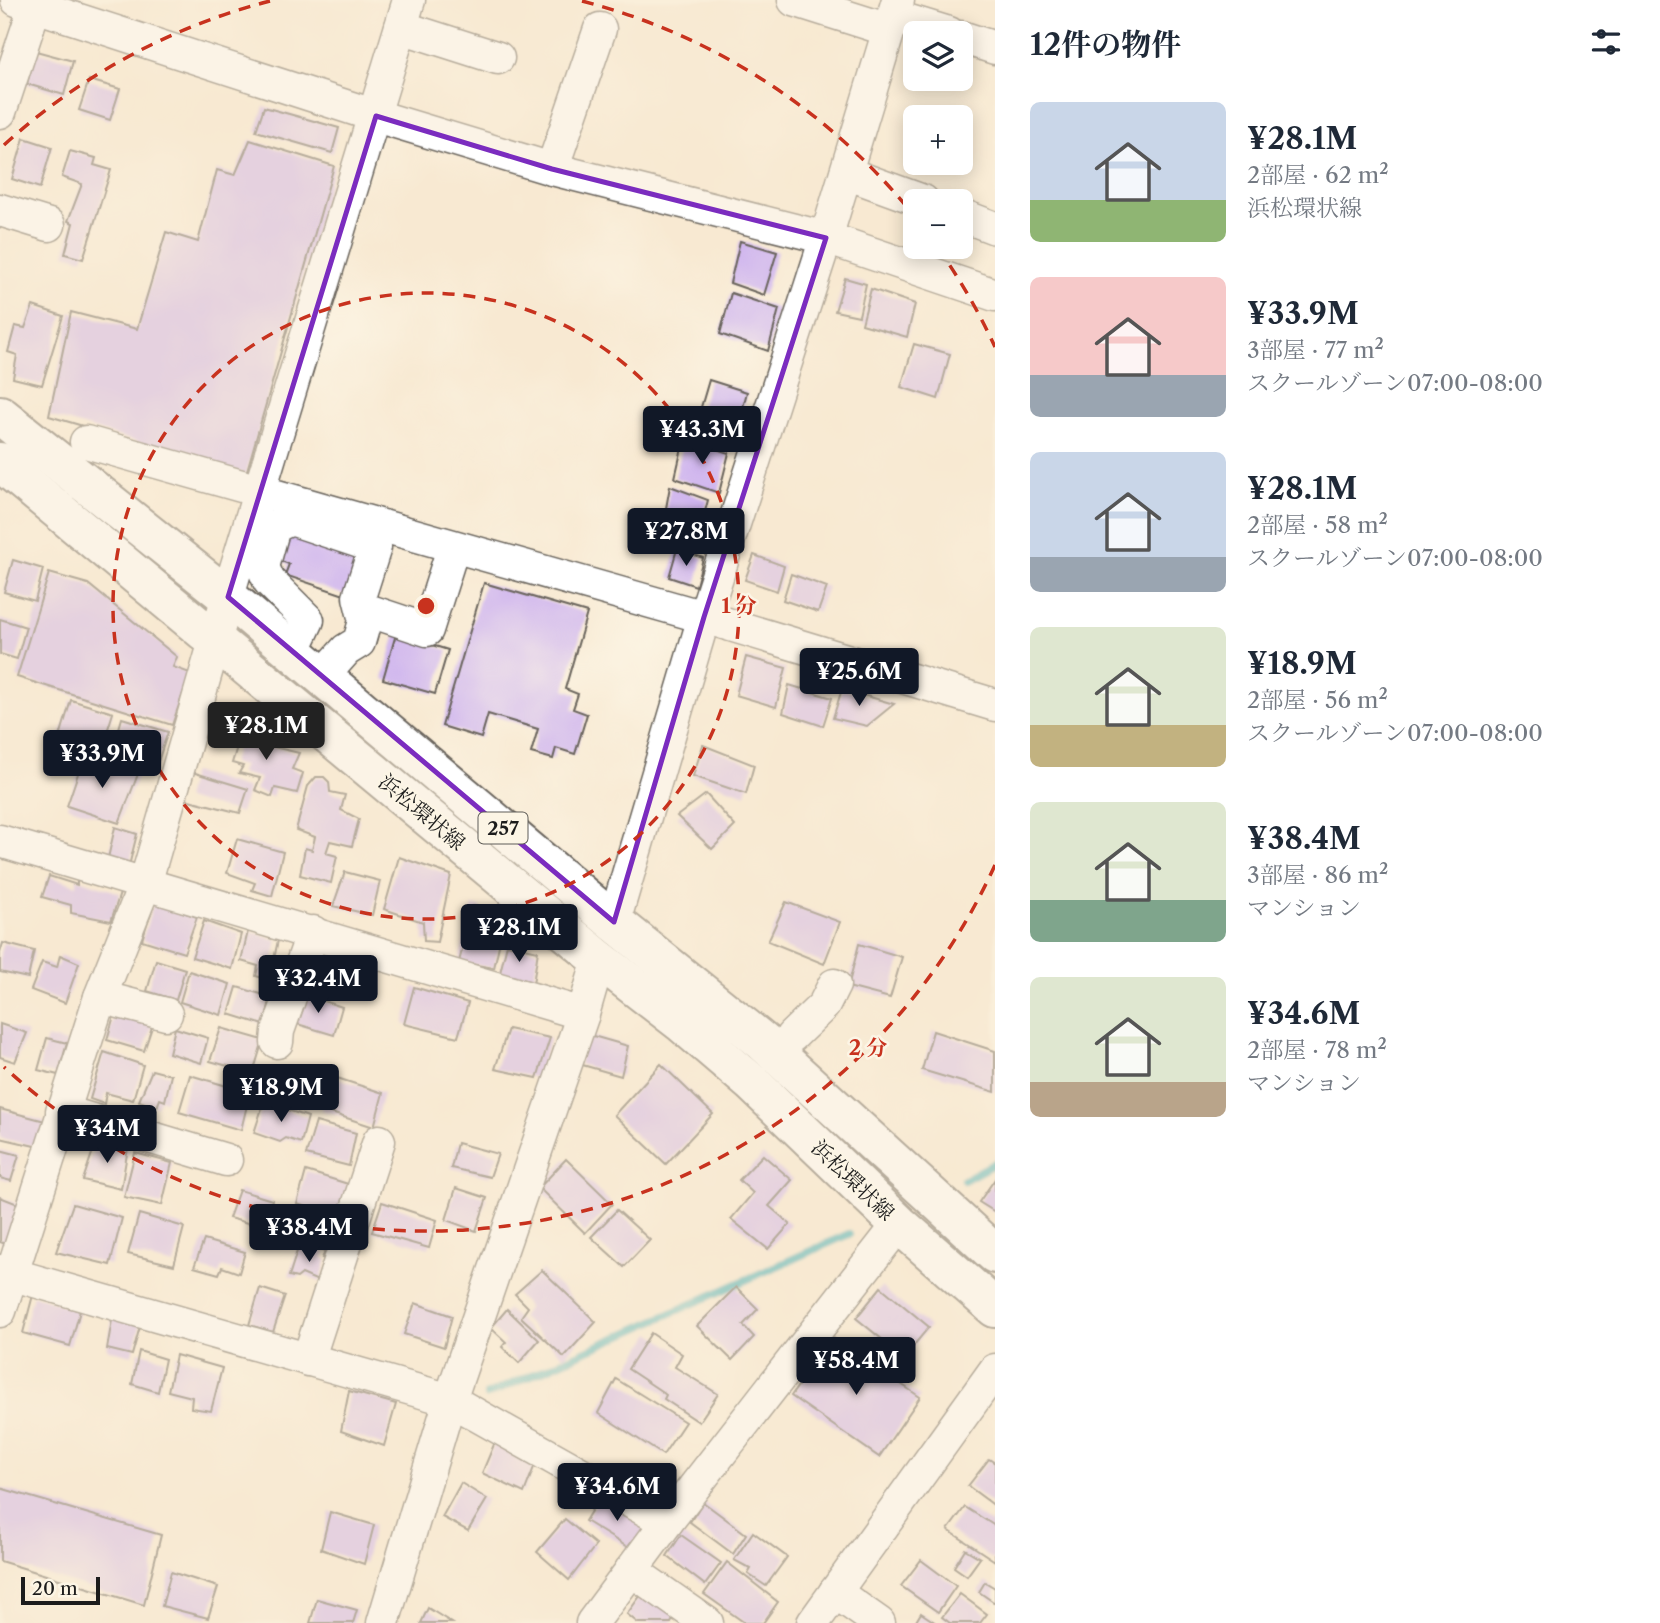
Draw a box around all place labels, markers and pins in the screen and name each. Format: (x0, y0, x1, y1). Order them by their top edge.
pin: ¥43.3M (645, 406, 759, 466)
pin: ¥27.8M (629, 508, 743, 568)
centre of rings (414, 594, 438, 618)
pin: ¥25.6M (802, 648, 916, 708)
pin: ¥28.1M (209, 702, 323, 762)
pin: ¥33.9M (45, 730, 159, 790)
pin: ¥28.1M (462, 904, 576, 964)
pin: ¥32.4M (261, 956, 375, 1015)
pin: ¥18.9M (224, 1064, 338, 1124)
pin: ¥34M (66, 1106, 148, 1165)
pin: ¥38.4M (252, 1204, 366, 1264)
pin: ¥58.4M (799, 1338, 913, 1397)
pin: ¥34.6M (560, 1464, 674, 1523)

